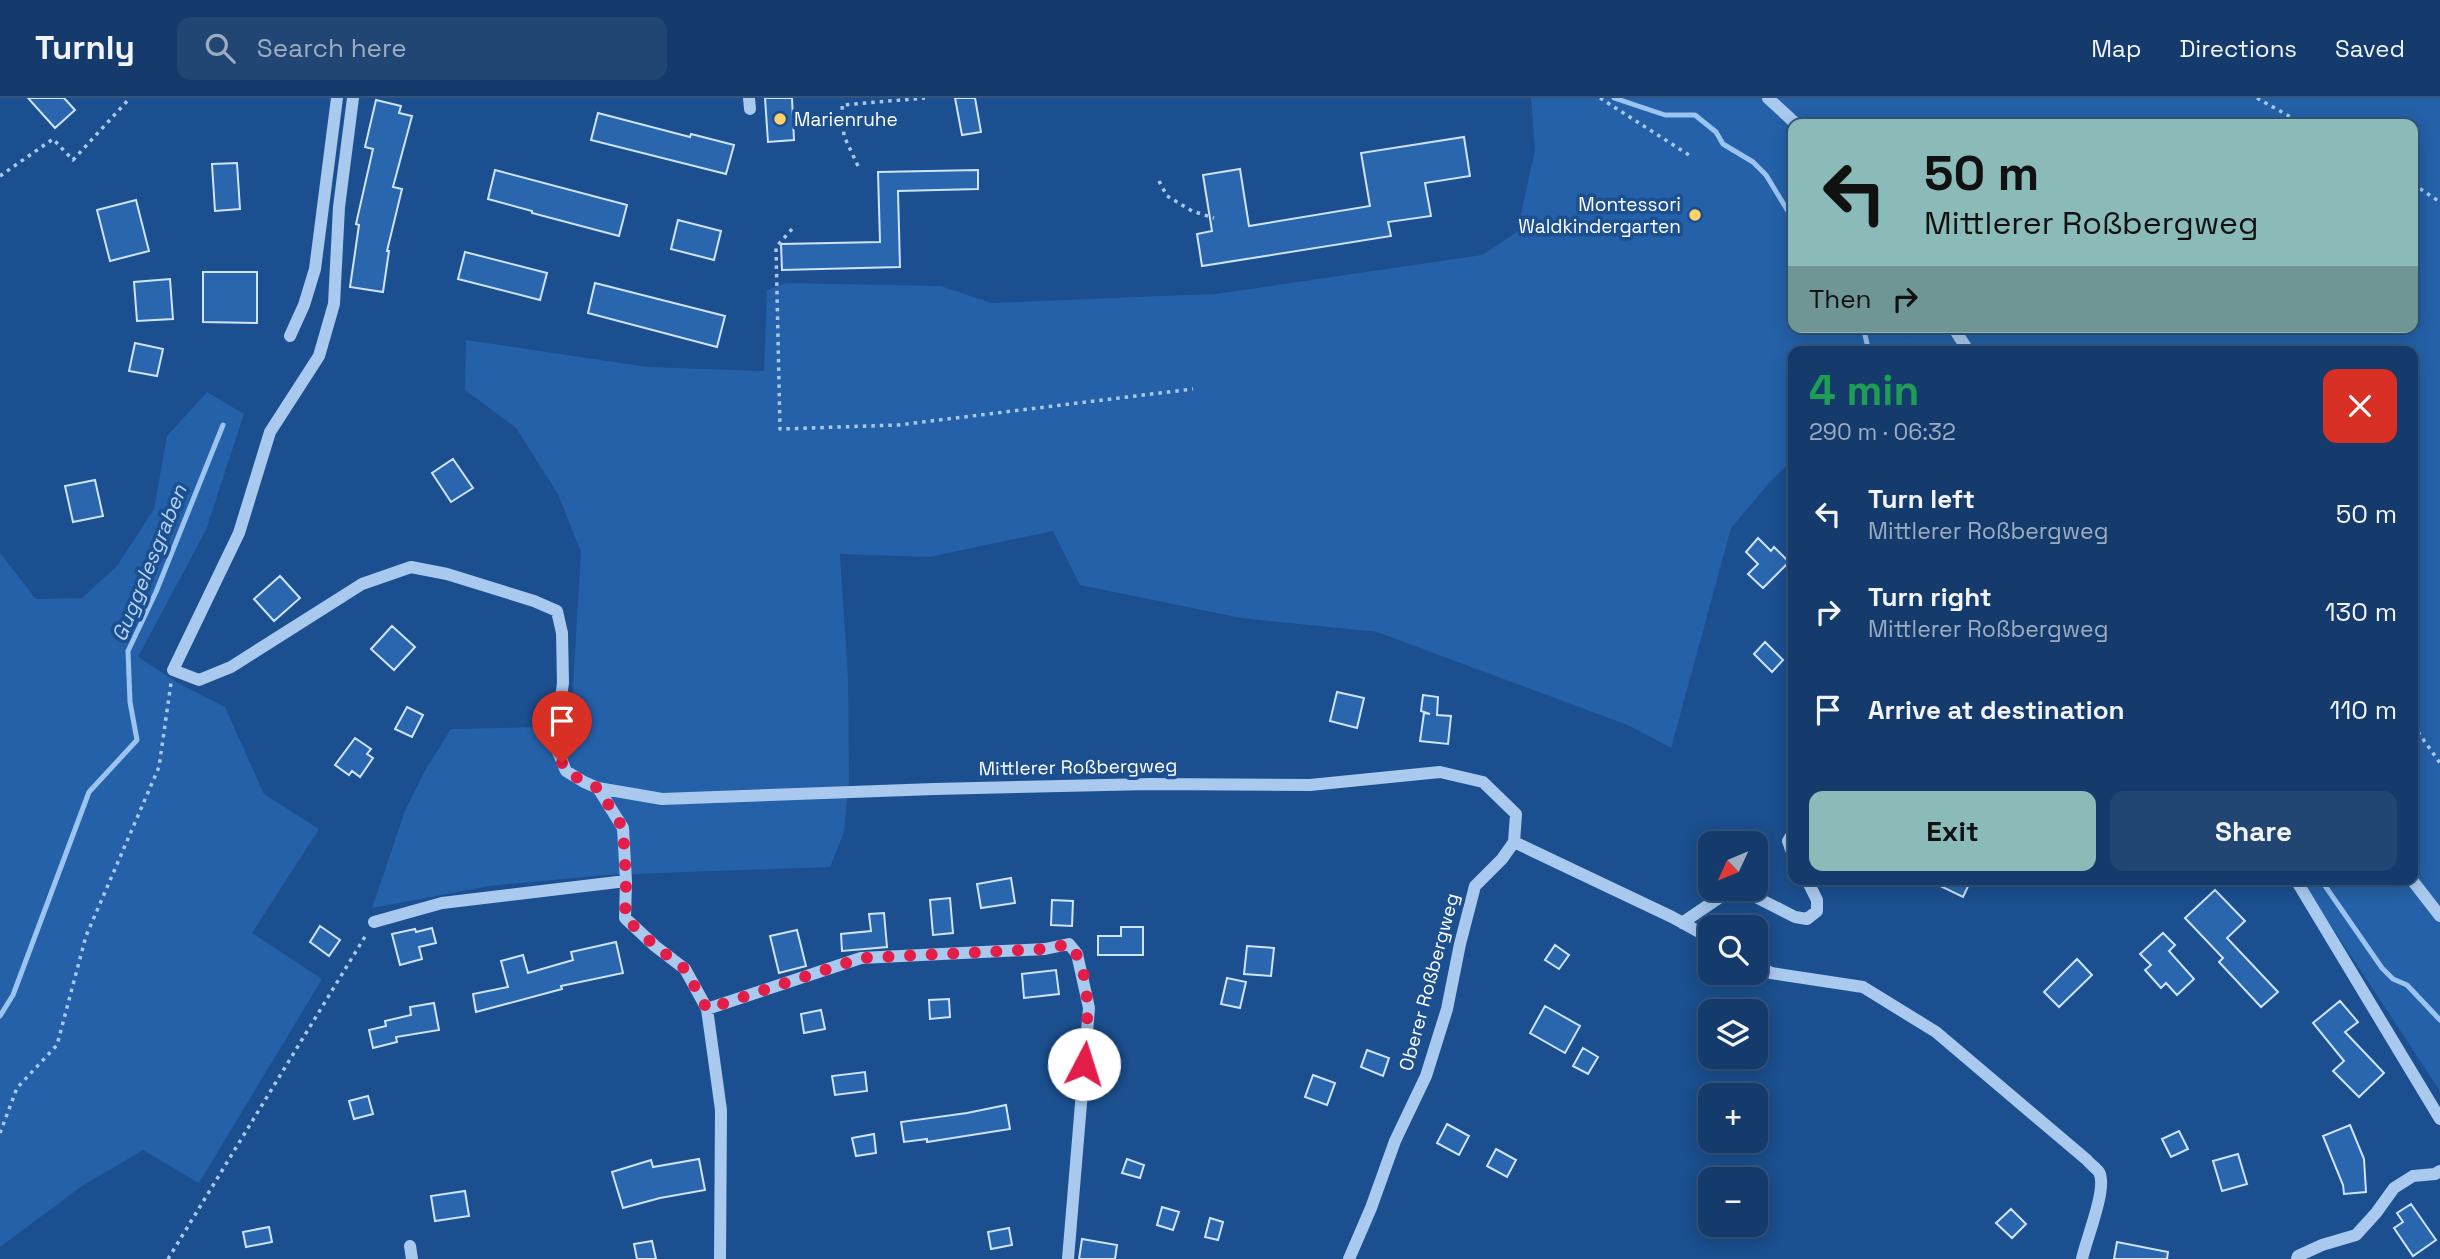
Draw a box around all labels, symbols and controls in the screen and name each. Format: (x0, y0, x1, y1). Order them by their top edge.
search box (177, 17, 667, 80)
text: Turnly (35, 27, 135, 69)
icon: search (201, 29, 239, 67)
text: Search here (257, 31, 407, 65)
text: Map (2091, 33, 2141, 64)
text: Directions (2179, 33, 2297, 64)
text: Saved (2335, 33, 2405, 64)
place label: Marienruhe (794, 107, 898, 132)
marker: Marienruhe (772, 111, 788, 127)
text: 50 m (1924, 142, 2039, 204)
icon: left (1809, 147, 1900, 238)
place label: Montessori Waldkindergarten (1518, 192, 1681, 239)
text: Mittlerer Roßbergweg (1924, 203, 2259, 243)
marker: Montessori Waldkindergarten (1687, 207, 1703, 223)
icon: right (1886, 280, 1924, 318)
text: Then (1809, 282, 1872, 316)
text: 4 min (1809, 364, 1919, 417)
button: close (2323, 369, 2397, 443)
text: 290 m · 06:32 (1809, 417, 1956, 447)
water label: Guggelesgraben (105, 480, 193, 645)
text: Turn left (1868, 482, 1975, 516)
icon: left (1809, 495, 1847, 533)
text: 50 m (2336, 497, 2397, 531)
text: Mittlerer Roßbergweg (1868, 516, 2108, 546)
text: Turn right (1868, 580, 1992, 614)
icon: right (1809, 593, 1847, 631)
text: 130 m (2325, 595, 2397, 629)
text: Mittlerer Roßbergweg (1868, 614, 2108, 644)
pin (532, 691, 592, 763)
icon: arrive (1809, 691, 1847, 729)
text: Arrive at destination (1868, 693, 2125, 727)
text: 110 m (2330, 693, 2397, 727)
icon: arrive (543, 702, 581, 740)
street label: Mittlerer Roßbergweg (978, 753, 1178, 781)
button: Exit (1809, 791, 2096, 871)
button: Share (2110, 791, 2397, 871)
north arrow (1698, 831, 1768, 901)
map controls (1698, 831, 1768, 1237)
street label: Oberer Roßbergweg (1393, 890, 1465, 1074)
button: search (1698, 915, 1768, 985)
button: layers (1698, 999, 1768, 1069)
position arrow (1047, 1027, 1121, 1101)
button: + (1698, 1083, 1768, 1153)
button: − (1698, 1167, 1768, 1237)

